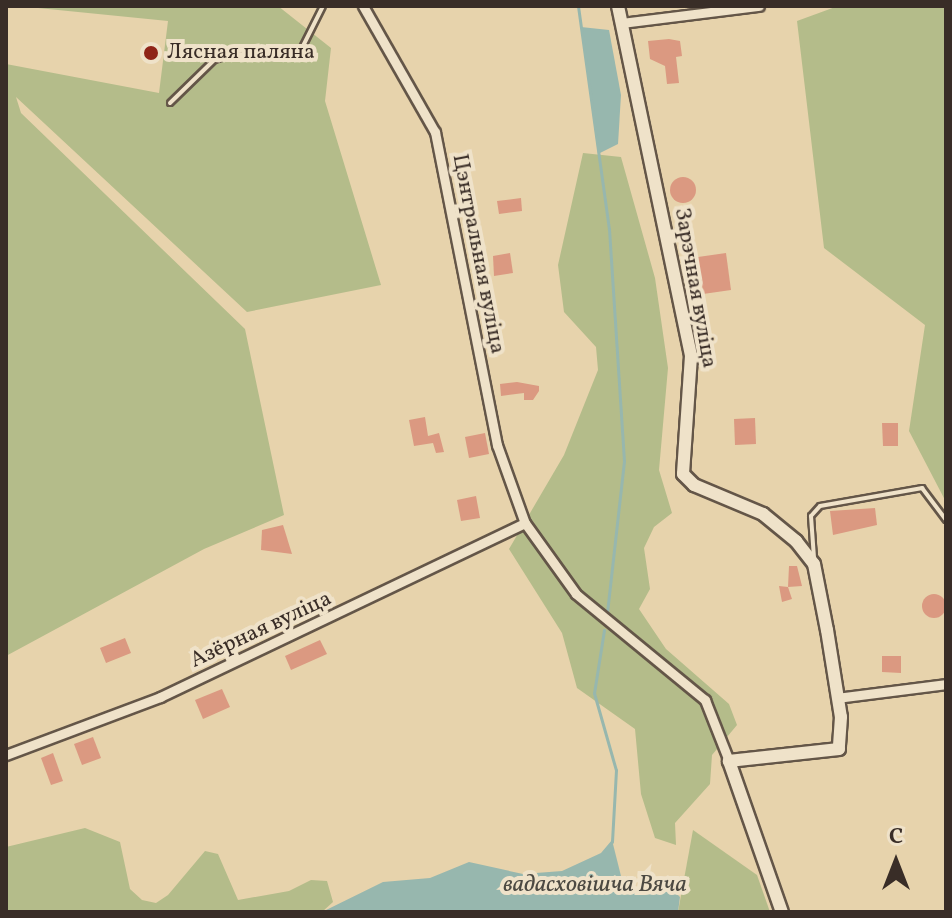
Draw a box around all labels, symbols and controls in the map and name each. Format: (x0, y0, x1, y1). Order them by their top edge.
place label: Лясная паляна (167, 40, 315, 66)
marker: Лясная паляна (142, 44, 160, 62)
street label: Цэнтральная вуліца (446, 152, 510, 356)
street label: Зарэчная вуліца (668, 206, 722, 370)
street label: Азёрная вуліца (186, 586, 336, 674)
north arrow (856, 822, 936, 902)
text: С (889, 822, 903, 853)
water label: вадасховішча Вяча (503, 872, 687, 900)

